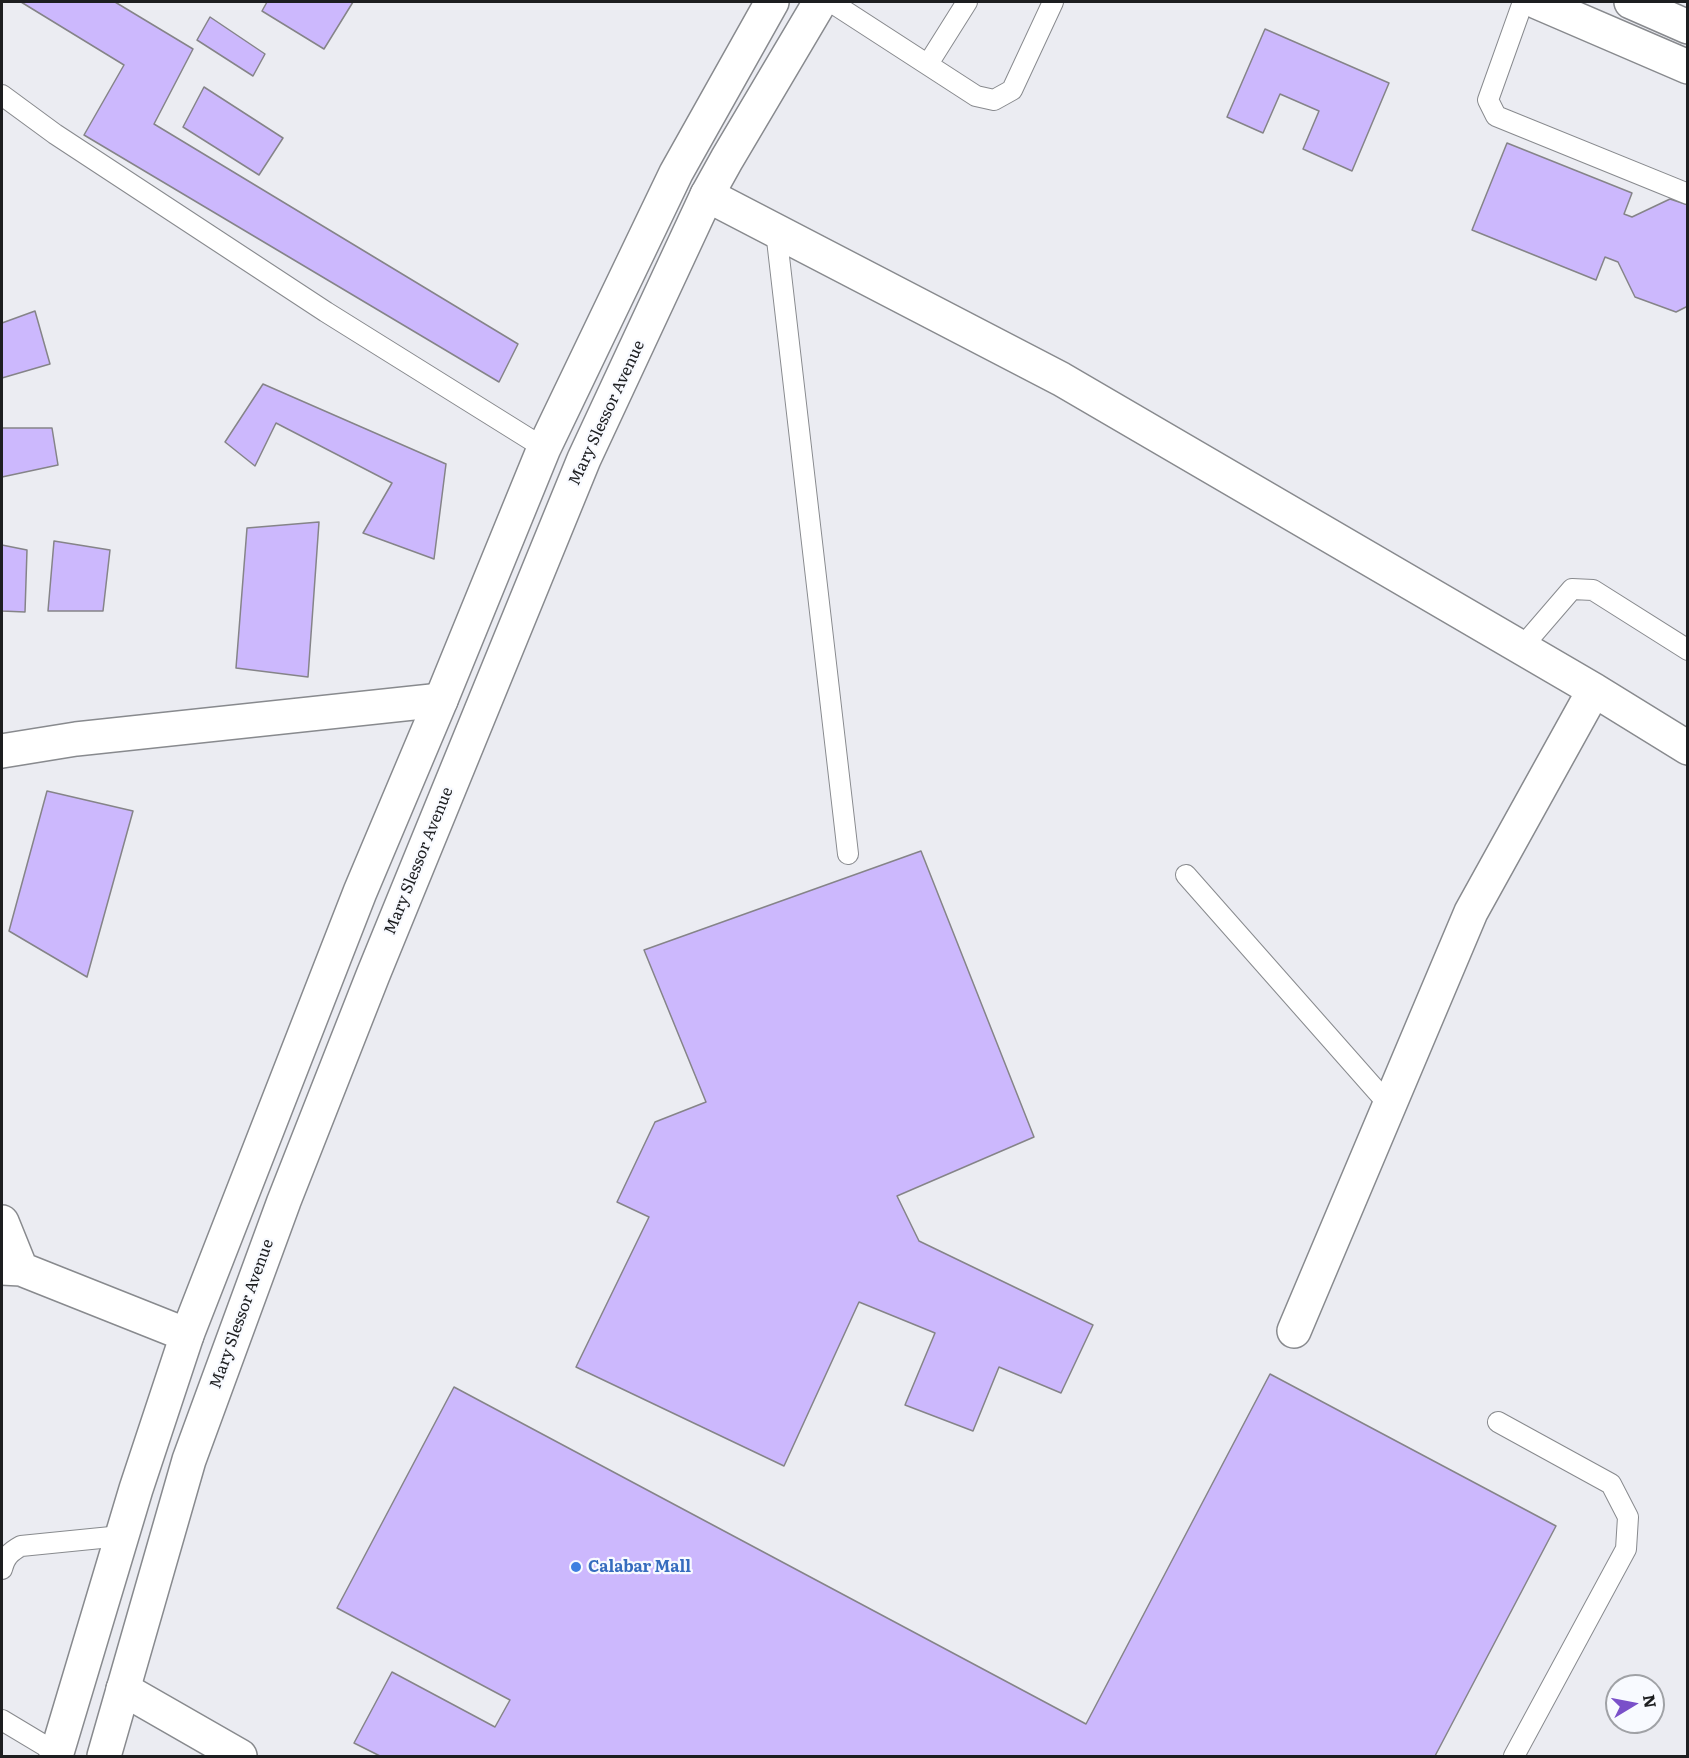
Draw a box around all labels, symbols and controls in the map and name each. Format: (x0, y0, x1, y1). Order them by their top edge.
street label: Mary Slessor Avenue (565, 338, 649, 488)
street label: Mary Slessor Avenue (381, 784, 457, 938)
street label: Mary Slessor Avenue (206, 1237, 278, 1391)
place label: Calabar Mall (588, 1557, 691, 1577)
marker: Calabar Mall (569, 1560, 583, 1574)
north arrow (1605, 1674, 1665, 1734)
text: N (1638, 1693, 1664, 1710)

